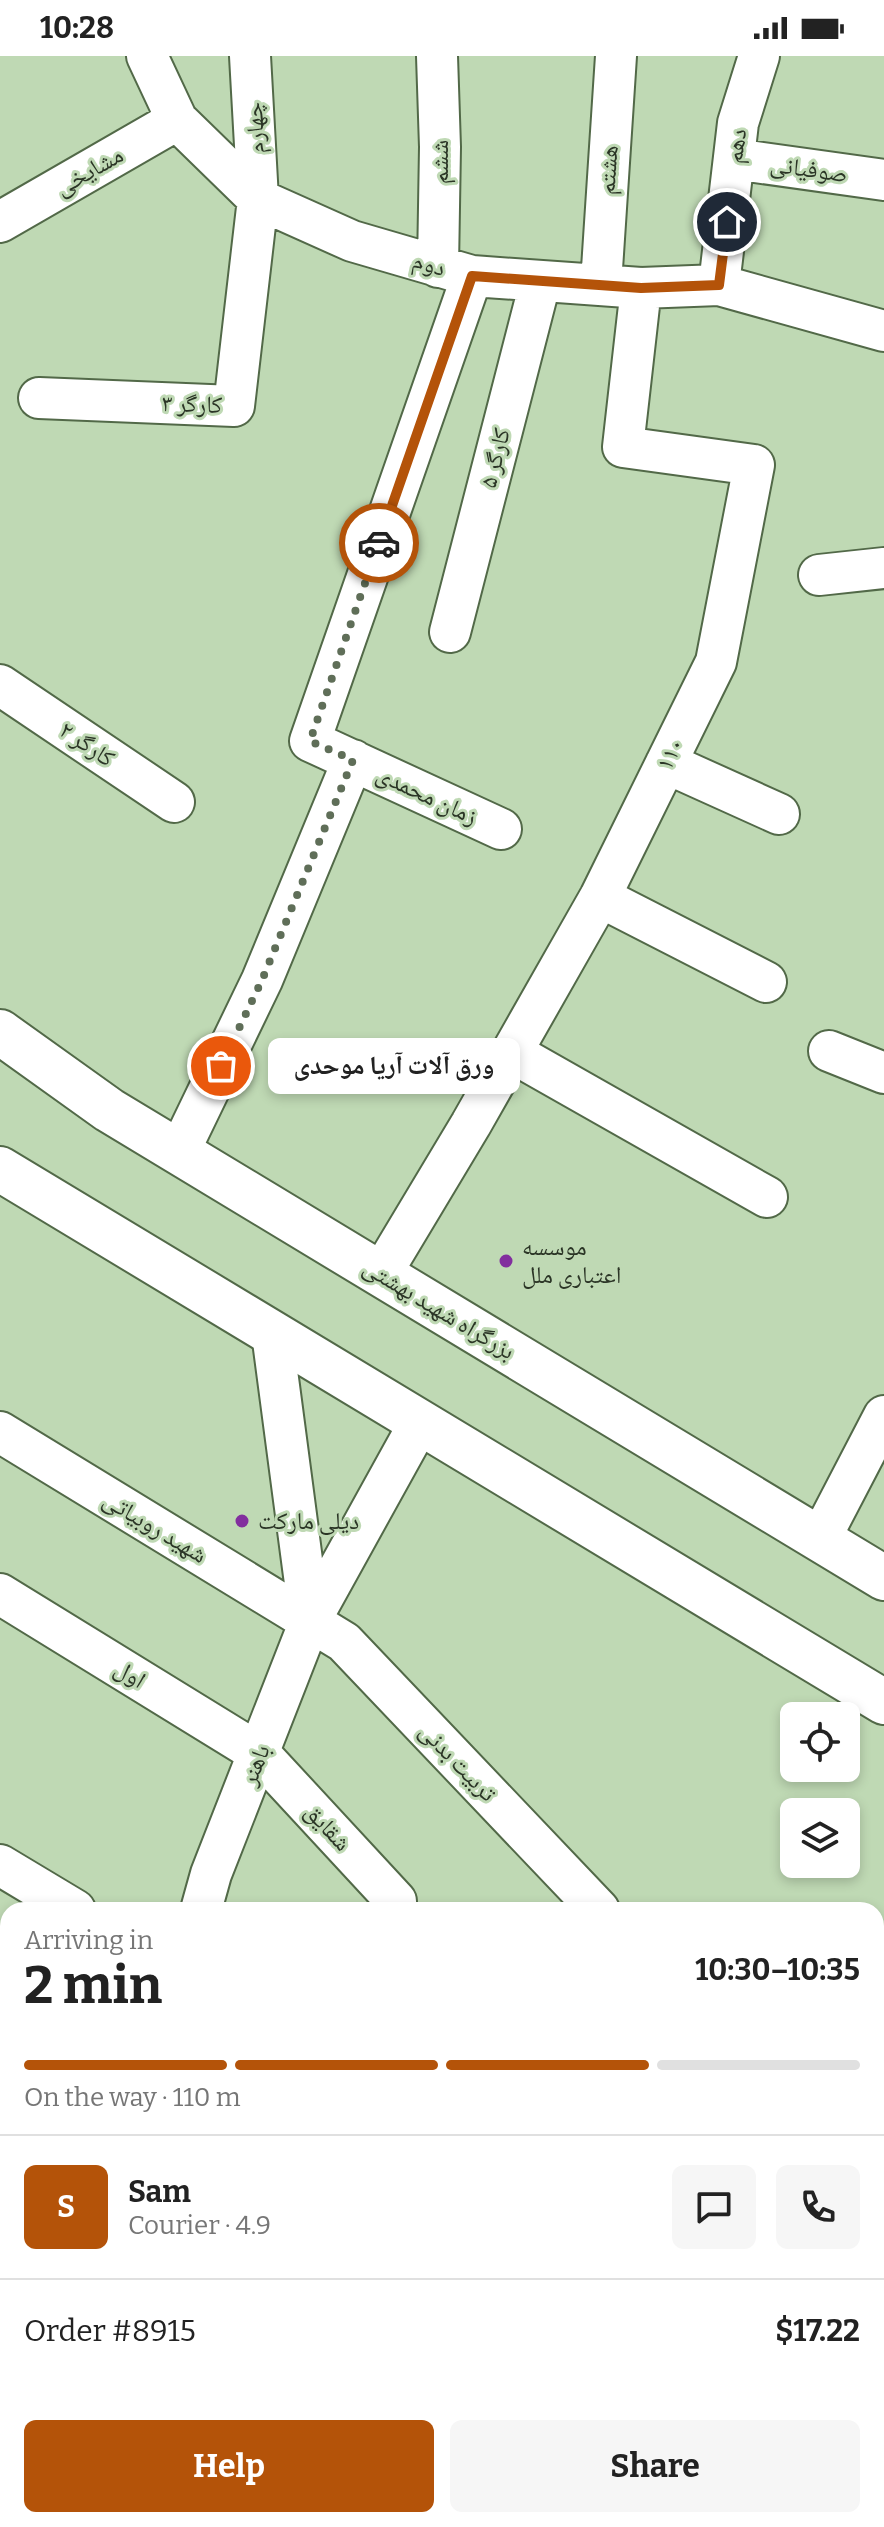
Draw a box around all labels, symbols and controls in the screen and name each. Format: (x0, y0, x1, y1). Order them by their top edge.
text: 10:28 (40, 10, 114, 46)
street label: چهارم (240, 101, 272, 154)
street label: دهم (720, 127, 754, 165)
street label: مشایخی (50, 140, 128, 202)
street label: ششم (426, 140, 456, 184)
street label: هشتم (592, 144, 626, 196)
street label: صوفیانی (768, 150, 850, 188)
pin (693, 188, 761, 256)
icon: home (705, 200, 749, 244)
street label: دوم (409, 246, 449, 284)
street label: کارگر ۳ (161, 389, 223, 419)
street label: کارگر ۵ (474, 425, 516, 491)
courier (339, 503, 419, 583)
icon: car (357, 521, 401, 565)
street label: کارگر ۲ (54, 715, 120, 773)
street label: ۱۱۰ (650, 733, 690, 775)
street label: زمان محمدی (372, 759, 482, 831)
pin (187, 1032, 255, 1100)
callout: ورق آلات آریا موحدی (269, 1038, 521, 1094)
icon: bag (199, 1044, 243, 1088)
text: ورق آلات آریا موحدی (294, 1050, 494, 1081)
place label: موسسه اعتباری ملل (522, 1233, 621, 1289)
marker: موسسه اعتباری ملل (497, 1252, 515, 1270)
street label: بزرگراه شهید بهشتی (358, 1253, 520, 1365)
street label: شهید روبیاتی (98, 1485, 212, 1569)
place label: دیلی مارکت (258, 1507, 359, 1535)
marker: دیلی مارکت (233, 1512, 251, 1530)
street label: اول (109, 1654, 151, 1694)
map controls (780, 1702, 860, 1878)
button: locate (780, 1702, 860, 1782)
street label: تربیت بدنی (414, 1717, 502, 1807)
street label: باهنر (234, 1740, 276, 1790)
street label: شقایق (299, 1797, 357, 1857)
button: layers (780, 1798, 860, 1878)
text: Arriving in (24, 1925, 153, 1956)
text: 10:30–10:35 (695, 1952, 860, 1988)
text: 2 min (24, 1954, 162, 2017)
text: On the way · 110 m (24, 2082, 241, 2113)
button: chat (672, 2165, 756, 2249)
button: phone (776, 2165, 860, 2249)
text: Sam (128, 2174, 191, 2210)
text: S (57, 2189, 75, 2225)
text: Courier · 4.9 (128, 2210, 271, 2241)
text: Order #8915 (24, 2313, 196, 2349)
text: $17.22 (775, 2313, 860, 2349)
button: Help (24, 2420, 434, 2512)
button: Share (450, 2420, 860, 2512)

